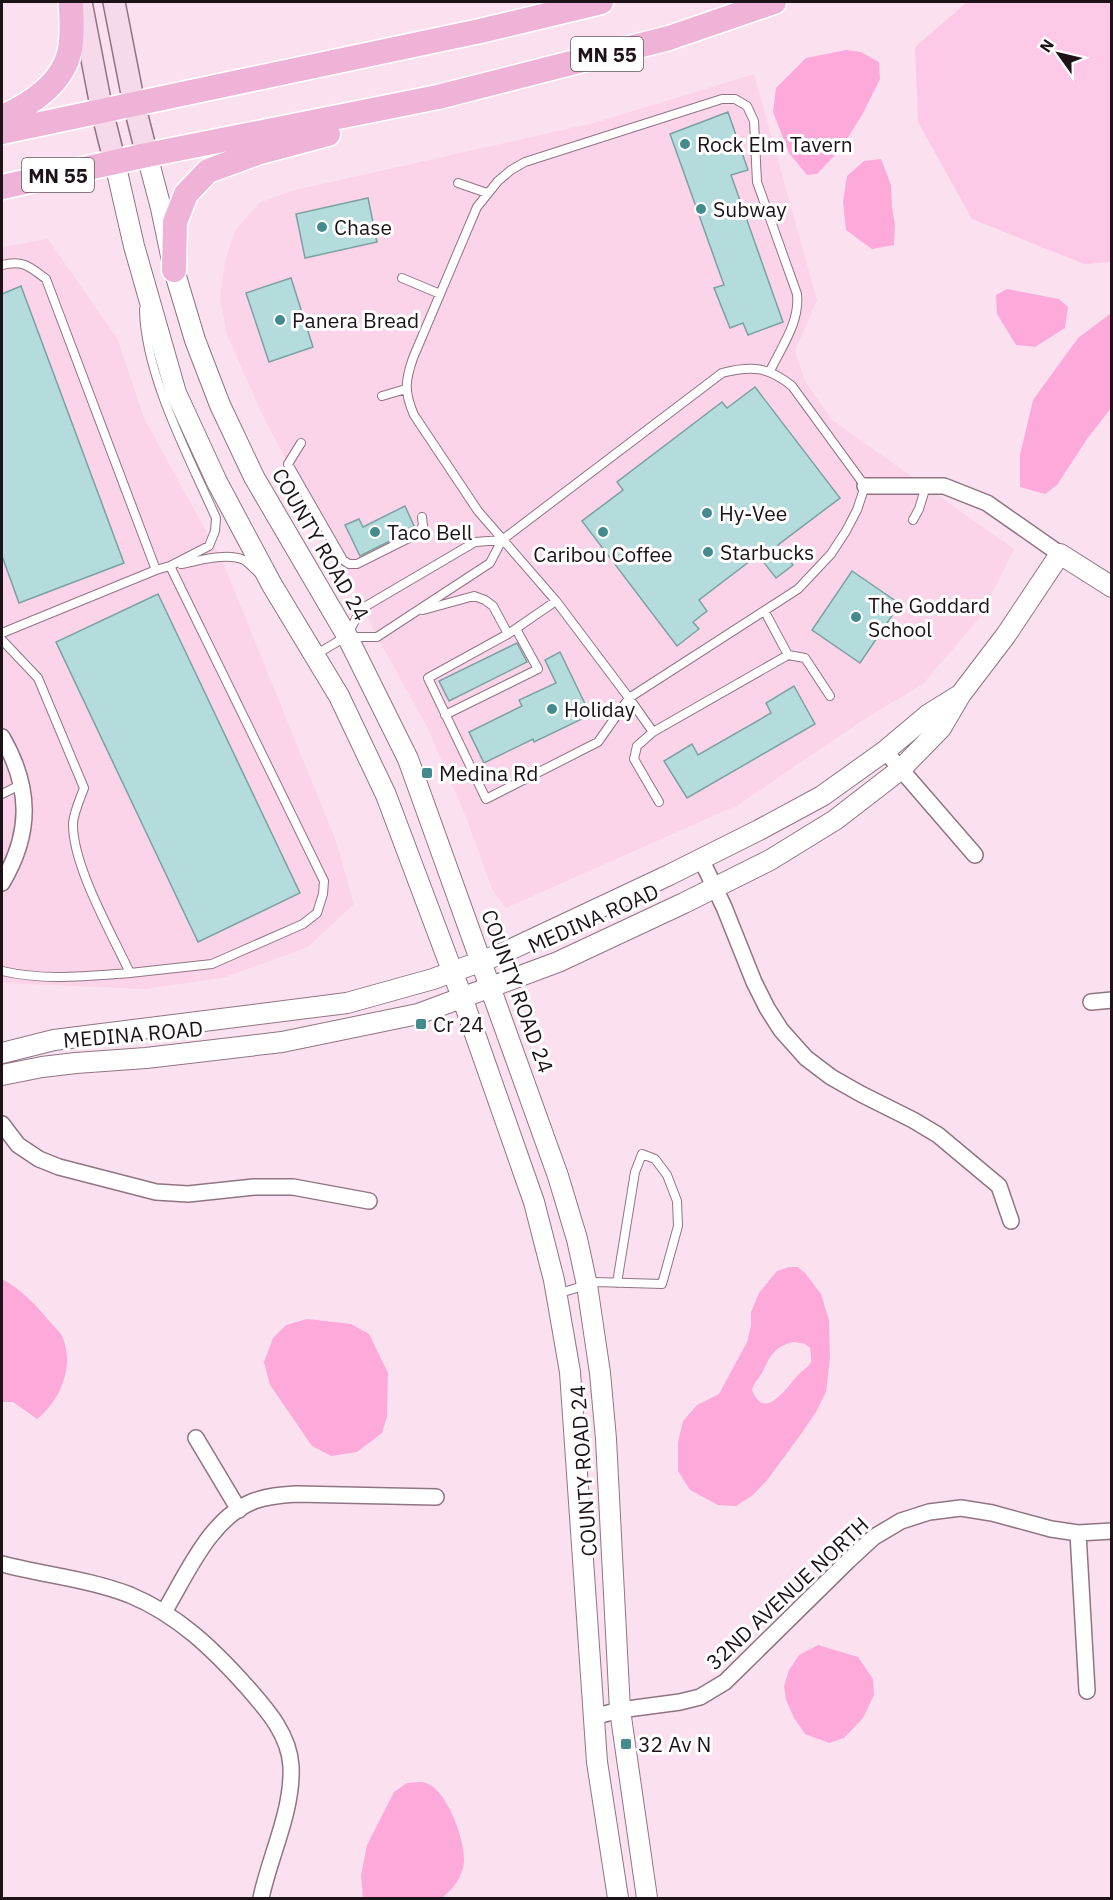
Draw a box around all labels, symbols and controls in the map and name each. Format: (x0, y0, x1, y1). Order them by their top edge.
north arrow (1029, 24, 1089, 84)
text: N (1035, 35, 1058, 56)
road number: MN 55 (571, 37, 643, 71)
place label: Rock Elm Tavern (697, 130, 853, 158)
marker: Rock Elm Tavern (678, 137, 692, 151)
road number: MN 55 (22, 158, 94, 192)
place label: Subway (713, 195, 787, 223)
marker: Subway (694, 202, 708, 216)
place label: Chase (334, 213, 392, 241)
marker: Chase (315, 220, 329, 234)
place label: Panera Bread (292, 306, 419, 334)
marker: Panera Bread (273, 313, 287, 327)
street label: COUNTY ROAD 24 (266, 463, 376, 625)
place label: Hy-Vee (719, 499, 787, 527)
marker: Hy-Vee (700, 506, 714, 520)
place label: Taco Bell (387, 518, 473, 546)
marker: Taco Bell (368, 525, 382, 539)
marker: Caribou Coffee (596, 525, 610, 539)
place label: Starbucks (720, 538, 814, 566)
place label: Caribou Coffee (533, 540, 673, 568)
marker: Starbucks (701, 545, 715, 559)
place label: The Goddard School (868, 591, 990, 643)
marker: The Goddard School (849, 610, 863, 624)
place label: Holiday (564, 695, 636, 723)
marker: Holiday (545, 702, 559, 716)
place label: Medina Rd (439, 759, 538, 787)
marker: Medina Rd (420, 766, 434, 780)
street label: MEDINA ROAD (523, 877, 663, 959)
street label: COUNTY ROAD 24 (475, 906, 561, 1076)
place label: Cr 24 (433, 1010, 484, 1038)
street label: MEDINA ROAD (62, 1014, 204, 1054)
marker: Cr 24 (414, 1017, 428, 1031)
street label: COUNTY ROAD 24 (563, 1384, 603, 1558)
street label: 32ND AVENUE NORTH (700, 1510, 874, 1676)
place label: 32 Av N (638, 1730, 711, 1758)
marker: 32 Av N (619, 1737, 633, 1751)

